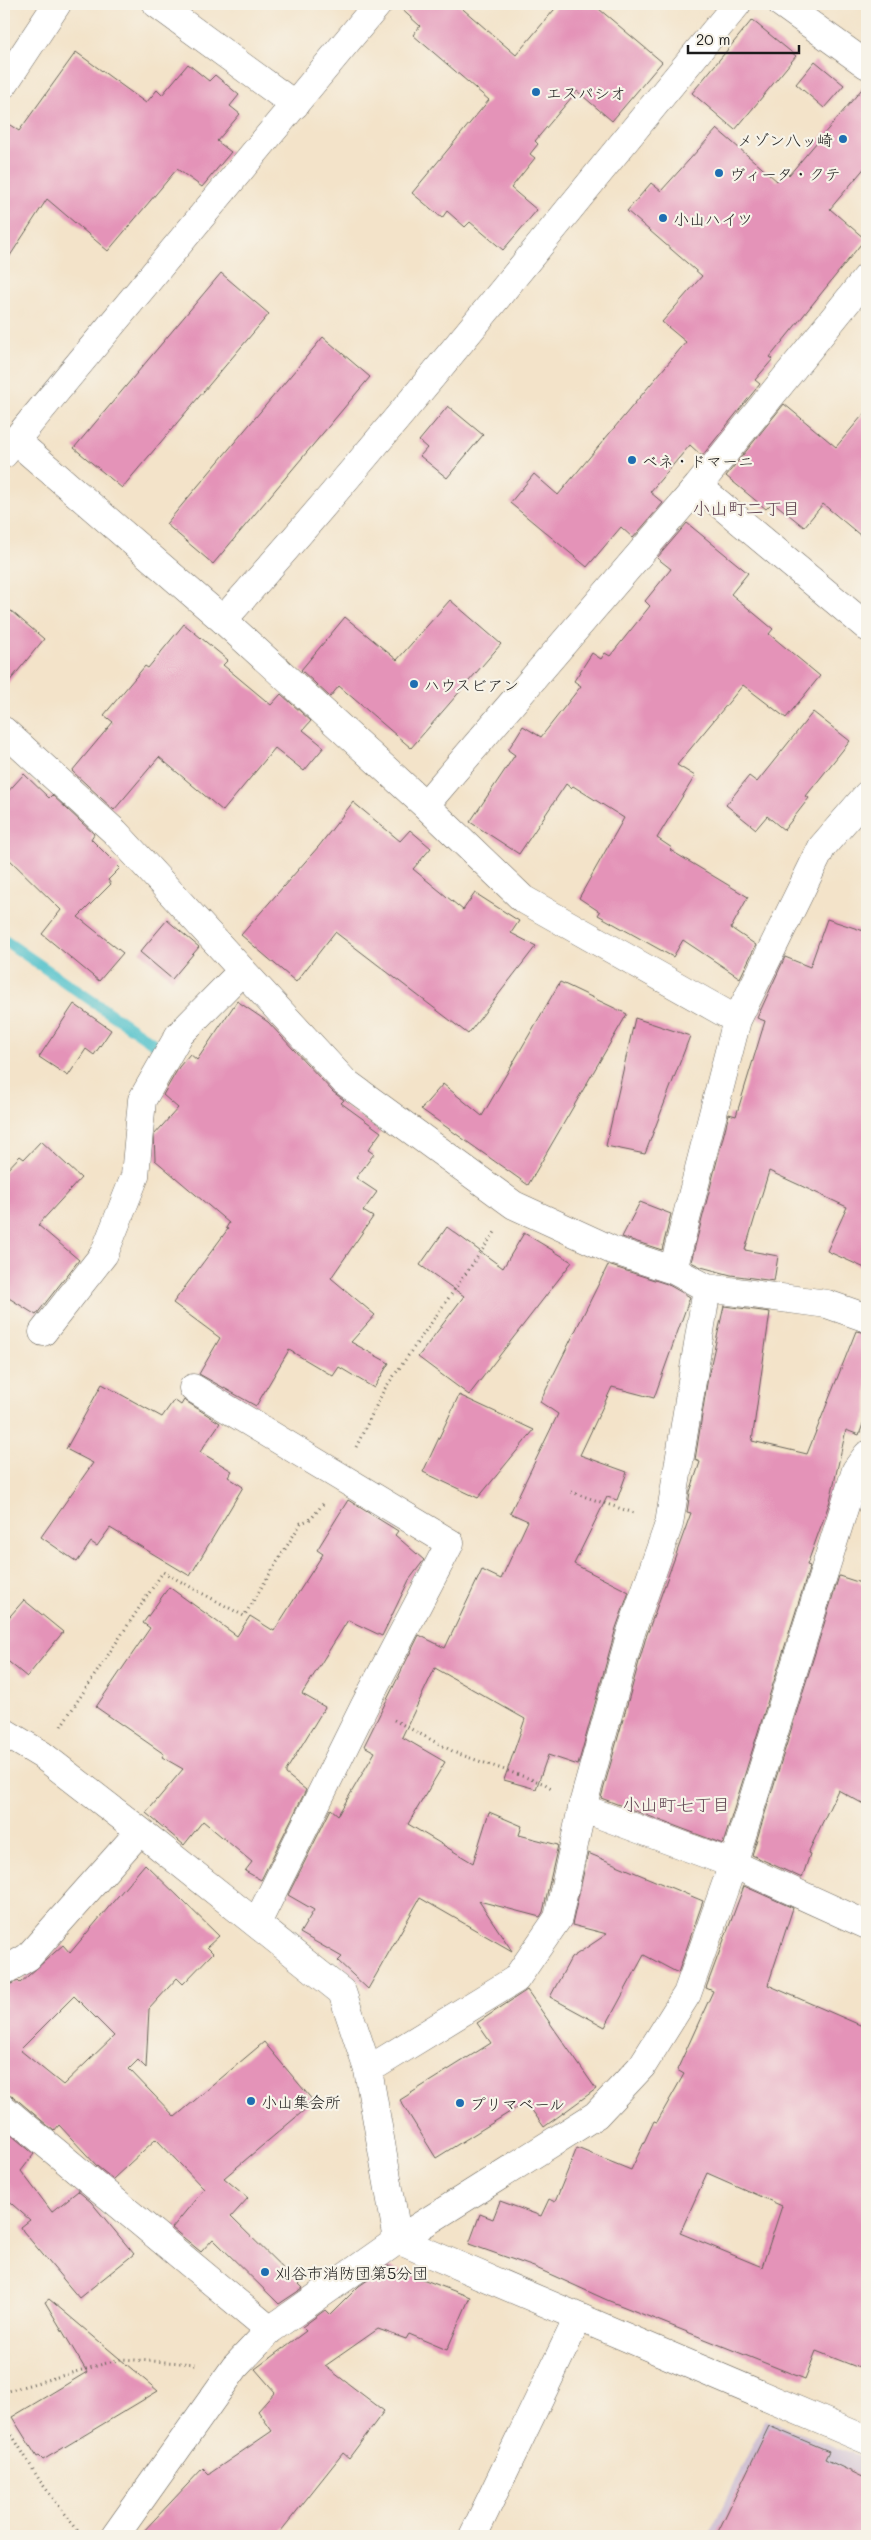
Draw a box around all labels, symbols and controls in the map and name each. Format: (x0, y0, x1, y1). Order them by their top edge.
scale bar (688, 22, 800, 54)
text: 20 m (696, 29, 730, 49)
place label: エスパシオ (546, 82, 626, 103)
marker: エスパシオ (530, 86, 542, 98)
place label: メゾン八ッ崎 (737, 129, 833, 150)
marker: メゾン八ッ崎 (837, 133, 849, 145)
place label: ヴィータ・クテ (729, 163, 841, 184)
marker: ヴィータ・クテ (713, 167, 725, 179)
place label: 小山ハイツ (673, 208, 753, 229)
marker: 小山ハイツ (657, 212, 669, 224)
place label: ベネ・ドマーニ (642, 450, 754, 471)
marker: ベネ・ドマーニ (626, 454, 638, 466)
district label: 小山町二丁目 (692, 496, 800, 520)
place label: ハウスビアン (424, 674, 519, 695)
marker: ハウスビアン (408, 678, 420, 690)
district label: 小山町七丁目 (622, 1792, 730, 1816)
place label: 小山集会所 (261, 2091, 341, 2112)
place label: プリマベール (470, 2093, 565, 2114)
marker: 小山集会所 (245, 2095, 257, 2107)
marker: プリマベール (454, 2097, 466, 2109)
place label: 刈谷市消防団第5分団 (275, 2262, 428, 2283)
marker: 刈谷市消防団第5分団 (259, 2266, 271, 2278)

